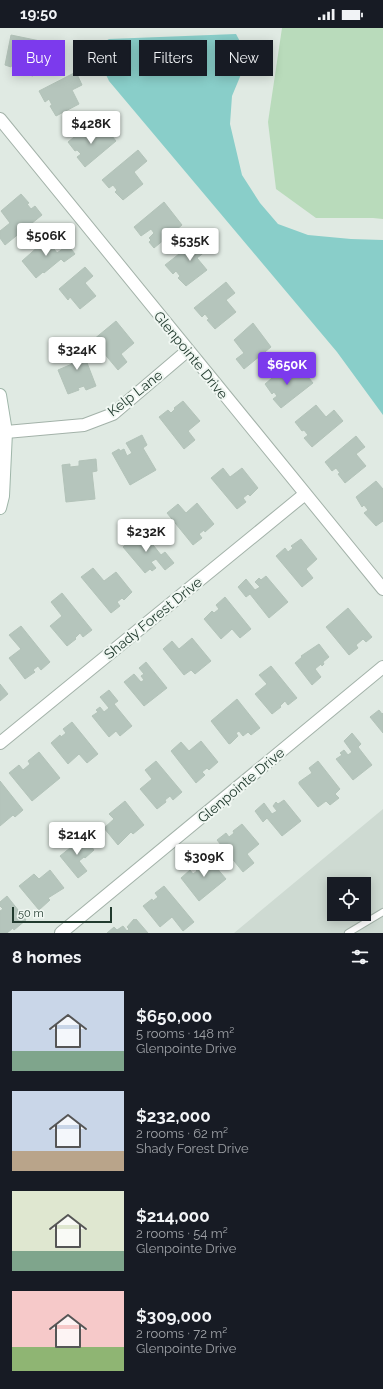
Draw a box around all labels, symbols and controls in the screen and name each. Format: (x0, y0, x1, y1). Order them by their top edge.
text: 19:50 (20, 5, 57, 23)
chip: Buy (12, 40, 65, 76)
chip: Rent (73, 40, 131, 76)
chip: Filters (139, 40, 207, 76)
chip: New (215, 40, 273, 76)
pin: $428K (63, 111, 119, 145)
text: $428K (71, 116, 111, 131)
pin: $506K (18, 223, 74, 257)
text: $506K (26, 228, 66, 243)
pin: $535K (162, 228, 218, 262)
text: $535K (171, 233, 209, 248)
street label: Glenpointe Drive (151, 308, 231, 402)
pin: $324K (49, 337, 105, 371)
text: $324K (58, 342, 96, 357)
pin: $650K (259, 352, 315, 386)
text: $650K (267, 357, 307, 372)
street label: Kelp Lane (104, 367, 166, 419)
pin: $232K (118, 519, 174, 553)
text: $232K (127, 524, 165, 539)
street label: Shady Forest Drive (101, 574, 205, 662)
street label: Glenpointe Drive (194, 744, 288, 826)
pin: $214K (49, 822, 105, 856)
text: $214K (58, 827, 96, 842)
pin: $309K (176, 844, 232, 878)
text: $309K (184, 849, 224, 864)
map controls (327, 877, 371, 921)
button: locate (327, 877, 371, 921)
scale bar (12, 905, 112, 924)
text: 50 m (18, 907, 44, 920)
icon: filters (349, 946, 371, 968)
text: 8 homes (12, 947, 81, 967)
text: $650,000 (136, 1006, 212, 1026)
icon: home (44, 1007, 92, 1055)
text: 5 rooms · 148 m² (136, 1026, 234, 1041)
text: Glenpointe Drive (136, 1041, 236, 1056)
text: $232,000 (136, 1106, 211, 1126)
icon: home (44, 1107, 92, 1155)
text: 2 rooms · 62 m² (136, 1126, 228, 1141)
text: Shady Forest Drive (136, 1141, 249, 1156)
text: $214,000 (136, 1206, 210, 1226)
icon: home (44, 1207, 92, 1255)
text: 2 rooms · 54 m² (136, 1226, 228, 1241)
text: Glenpointe Drive (136, 1241, 236, 1256)
text: $309,000 (136, 1306, 212, 1326)
icon: home (44, 1307, 92, 1355)
text: 2 rooms · 72 m² (136, 1326, 227, 1341)
text: Glenpointe Drive (136, 1341, 236, 1356)

